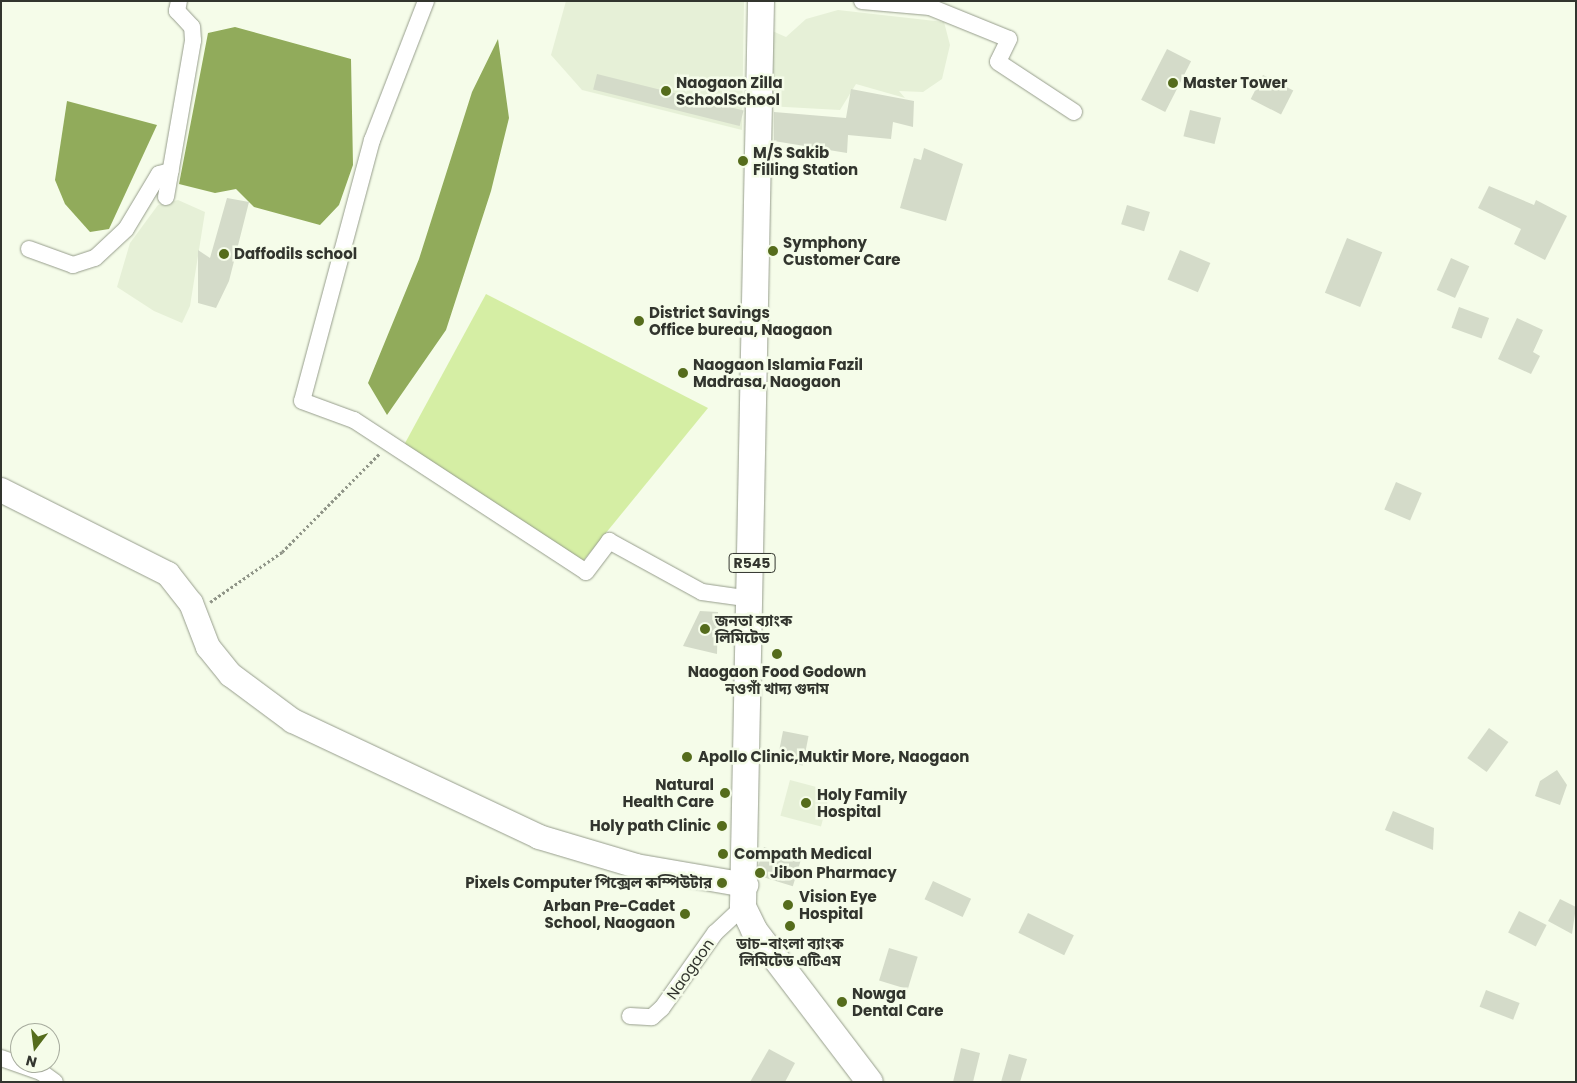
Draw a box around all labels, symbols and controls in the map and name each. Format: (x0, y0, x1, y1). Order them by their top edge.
place label: Naogaon Zilla SchoolSchool (676, 73, 783, 108)
place label: Master Tower (1183, 74, 1287, 92)
marker: Master Tower (1167, 77, 1179, 89)
marker: Naogaon Zilla SchoolSchool (660, 85, 672, 97)
place label: M/S Sakib Filling Station (753, 143, 858, 178)
marker: M/S Sakib Filling Station (737, 155, 749, 167)
place label: Symphony Customer Care (783, 233, 901, 268)
place label: Daffodils school (234, 245, 357, 263)
marker: Symphony Customer Care (767, 245, 779, 257)
marker: Daffodils school (218, 248, 230, 260)
place label: District Savings Office bureau, Naogaon (649, 303, 832, 338)
marker: District Savings Office bureau, Naogaon (633, 315, 645, 327)
place label: Naogaon Islamia Fazil Madrasa, Naogaon (693, 355, 863, 390)
marker: Naogaon Islamia Fazil Madrasa, Naogaon (677, 367, 689, 379)
road number: R545 (728, 552, 776, 574)
place label: জনতা ব্যাংক লিমিটেড (715, 611, 792, 646)
marker: জনতা ব্যাংক লিমিটেড (699, 623, 711, 635)
marker: Naogaon Food Godown নওগাঁ খাদ্য গুদাম (771, 648, 783, 660)
place label: Naogaon Food Godown নওগাঁ খাদ্য গুদাম (688, 662, 866, 697)
place label: Apollo Clinic,Muktir More, Naogaon (698, 748, 969, 766)
marker: Apollo Clinic,Muktir More, Naogaon (680, 750, 694, 764)
place label: Natural Health Care (623, 775, 714, 810)
place label: Holy Family Hospital (817, 785, 907, 820)
marker: Natural Health Care (718, 786, 732, 800)
marker: Holy Family Hospital (799, 796, 813, 810)
place label: Holy path Clinic (590, 817, 711, 835)
marker: Holy path Clinic (715, 819, 729, 833)
place label: Compath Medical (734, 845, 872, 863)
marker: Compath Medical (716, 847, 730, 861)
place label: Jibon Pharmacy (770, 864, 897, 882)
marker: Jibon Pharmacy (754, 867, 766, 879)
place label: Pixels Computer পিক্সেল কম্পিউটার (465, 874, 712, 892)
marker: Pixels Computer পিক্সেল কম্পিউটার (716, 877, 728, 889)
place label: Vision Eye Hospital (799, 887, 877, 922)
place label: Arban Pre-Cadet School, Naogaon (543, 896, 675, 931)
marker: Vision Eye Hospital (781, 898, 795, 912)
marker: Arban Pre-Cadet School, Naogaon (679, 908, 691, 920)
marker: ডাচ-বাংলা ব্যাংক লিমিটেড এটিএম (784, 920, 796, 932)
place label: ডাচ-বাংলা ব্যাংক লিমিটেড এটিএম (736, 934, 844, 969)
street label: Naogaon (663, 935, 717, 1003)
place label: Nowga Dental Care (852, 984, 943, 1019)
marker: Nowga Dental Care (836, 996, 848, 1008)
north arrow (10, 1023, 60, 1073)
text: N (24, 1051, 39, 1073)

